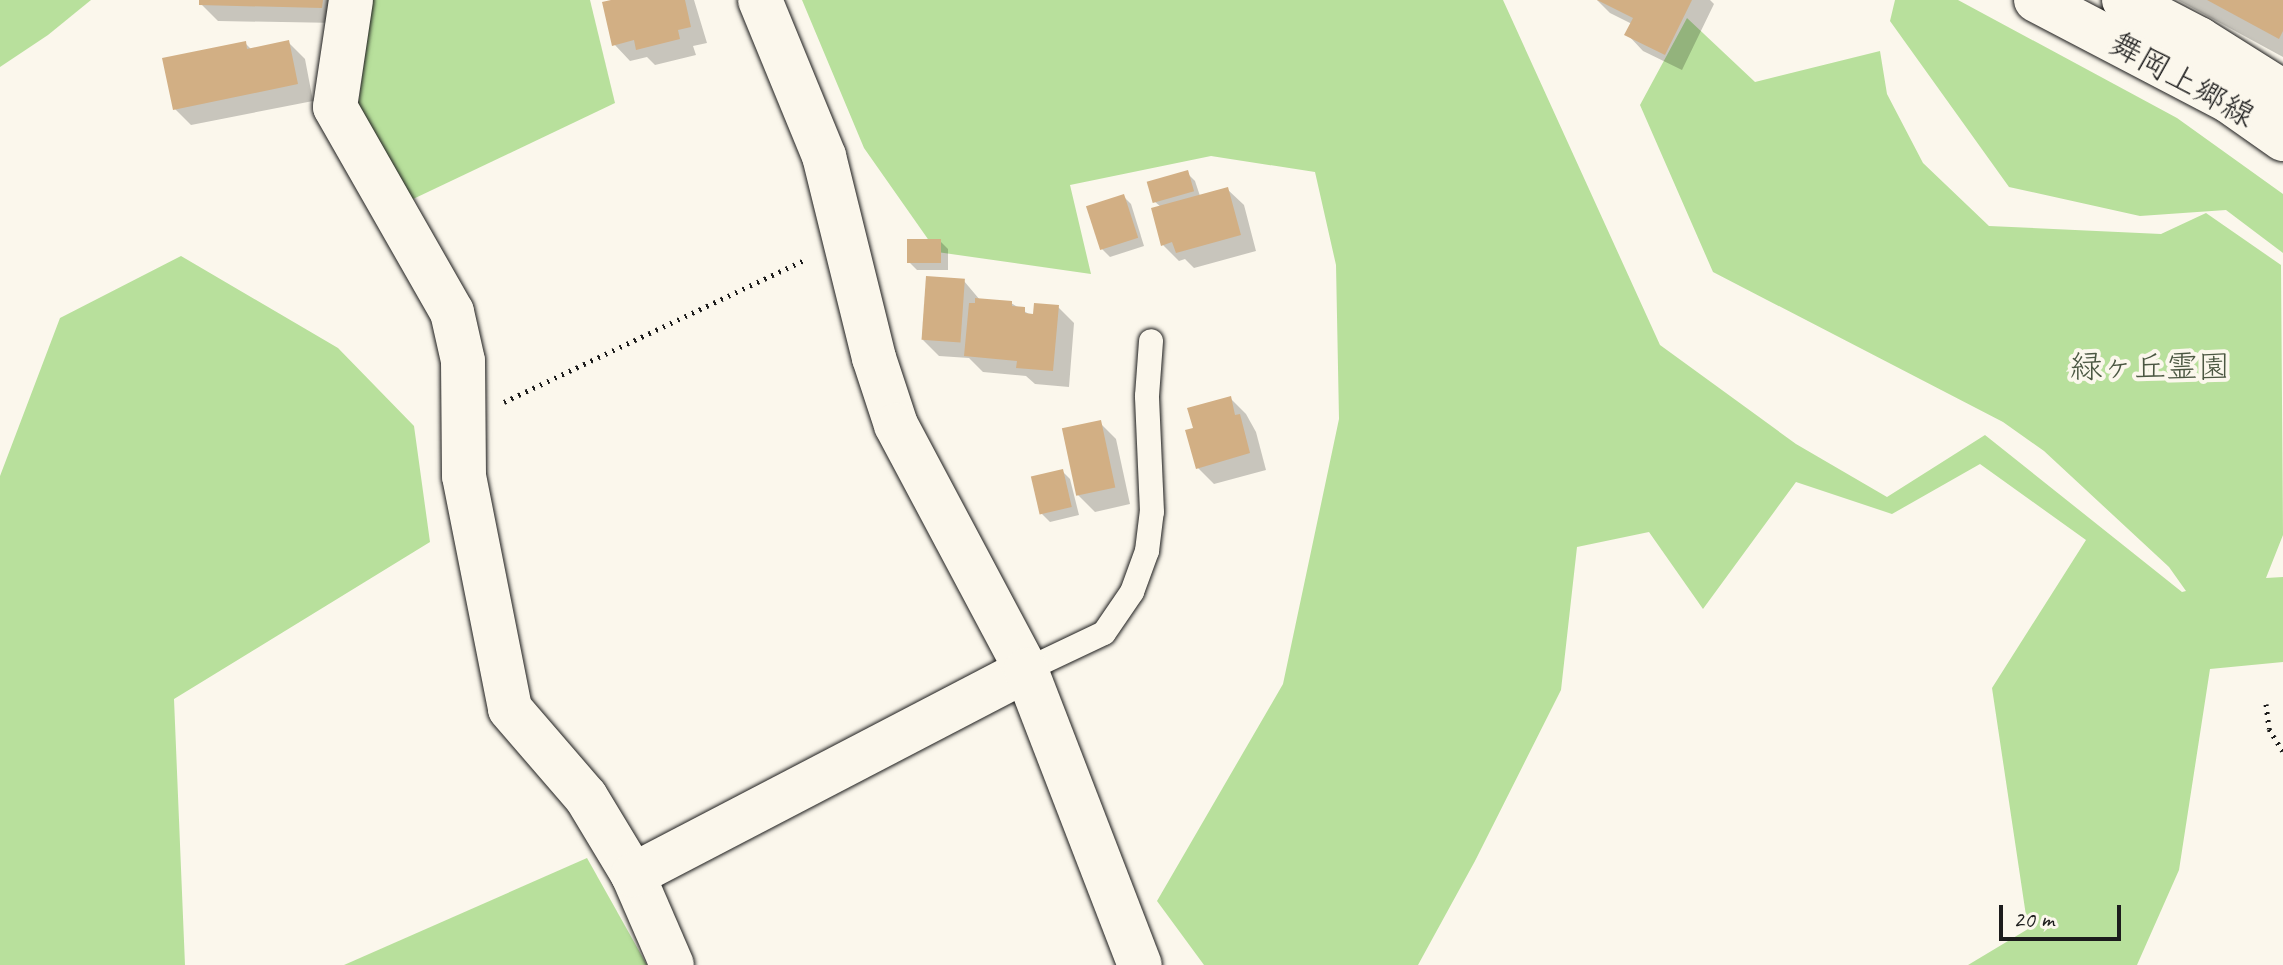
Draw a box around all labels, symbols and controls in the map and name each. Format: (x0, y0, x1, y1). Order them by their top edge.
street label: 舞岡上郷線 (2103, 24, 2261, 136)
park label: 緑ヶ丘霊園 (2070, 348, 2230, 386)
scale bar (2003, 889, 2125, 939)
text: 20 m (2013, 904, 2054, 934)

